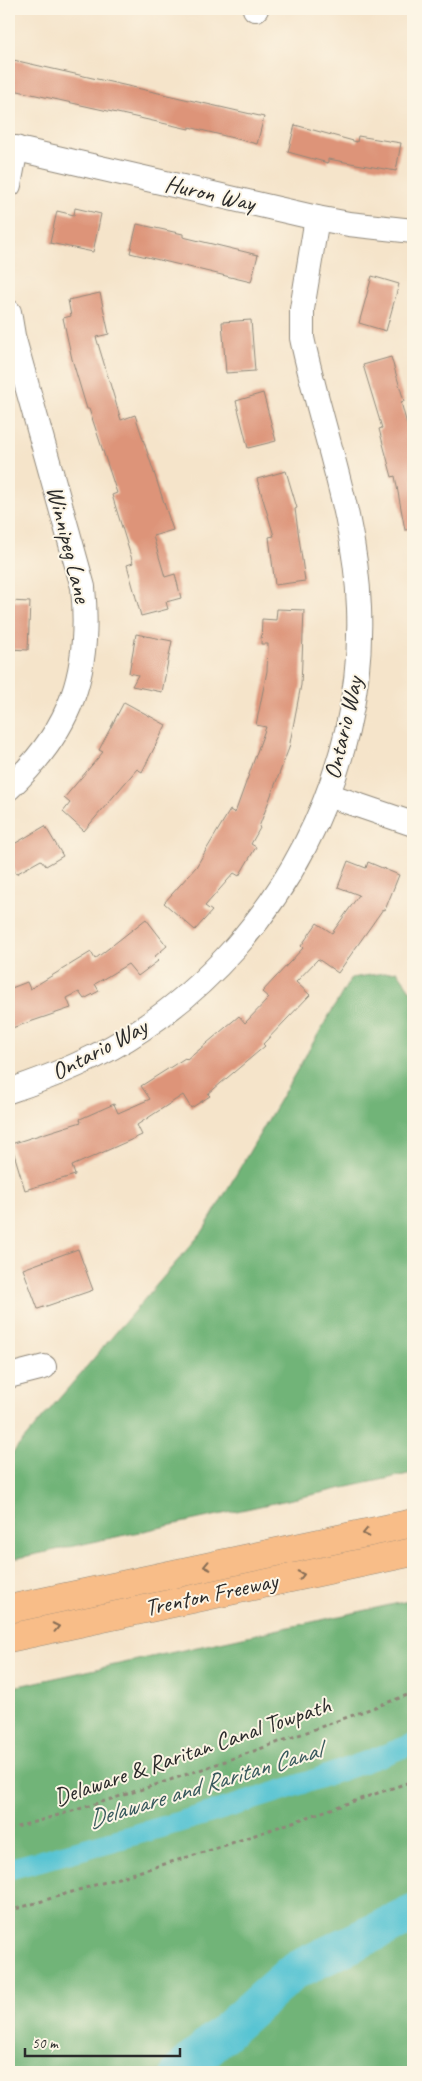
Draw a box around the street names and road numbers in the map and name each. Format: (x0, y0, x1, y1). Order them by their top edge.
street label: Huron Way (162, 168, 260, 218)
street label: Winnipeg Lane (40, 483, 98, 608)
street label: Ontario Way (317, 672, 370, 782)
street label: Ontario Way (46, 1010, 154, 1087)
street label: Trenton Freeway (142, 1565, 282, 1623)
street label: Delaware & Raritan Canal Towpath (50, 1689, 335, 1812)

